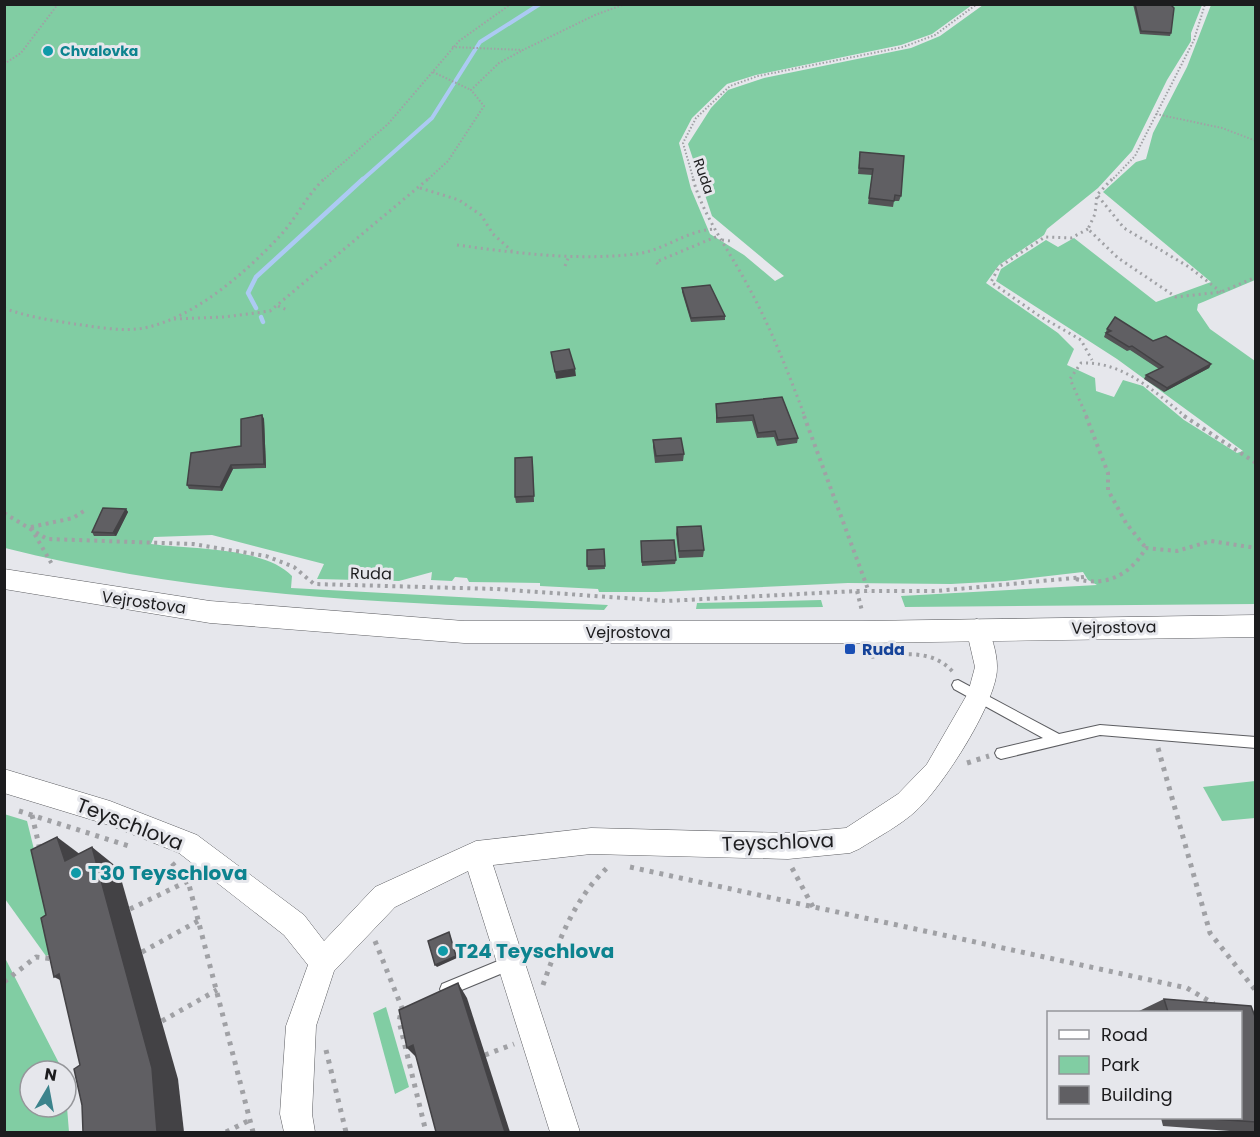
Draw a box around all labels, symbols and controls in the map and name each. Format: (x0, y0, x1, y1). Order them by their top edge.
place label: Chvalovka (60, 41, 138, 61)
marker: Chvalovka (41, 44, 55, 58)
street label: Ruda (689, 156, 719, 196)
street label: Ruda (350, 562, 392, 585)
street label: Vejrostova (100, 585, 188, 620)
street label: Vejrostova (1071, 615, 1157, 640)
street label: Vejrostova (585, 621, 671, 644)
place label: Ruda (862, 638, 905, 661)
marker: Ruda (843, 642, 857, 656)
street label: Teyschlova (73, 791, 187, 857)
street label: Teyschlova (721, 826, 835, 858)
place label: T30 Teyschlova (88, 859, 247, 887)
marker: T30 Teyschlova (69, 866, 83, 880)
place label: T24 Teyschlova (455, 937, 614, 965)
marker: T24 Teyschlova (436, 944, 450, 958)
legend (1047, 1011, 1242, 1119)
text: Road (1101, 1022, 1148, 1047)
text: Park (1101, 1052, 1140, 1077)
north arrow (18, 1059, 78, 1119)
text: N (43, 1062, 58, 1087)
text: Building (1101, 1082, 1173, 1107)

